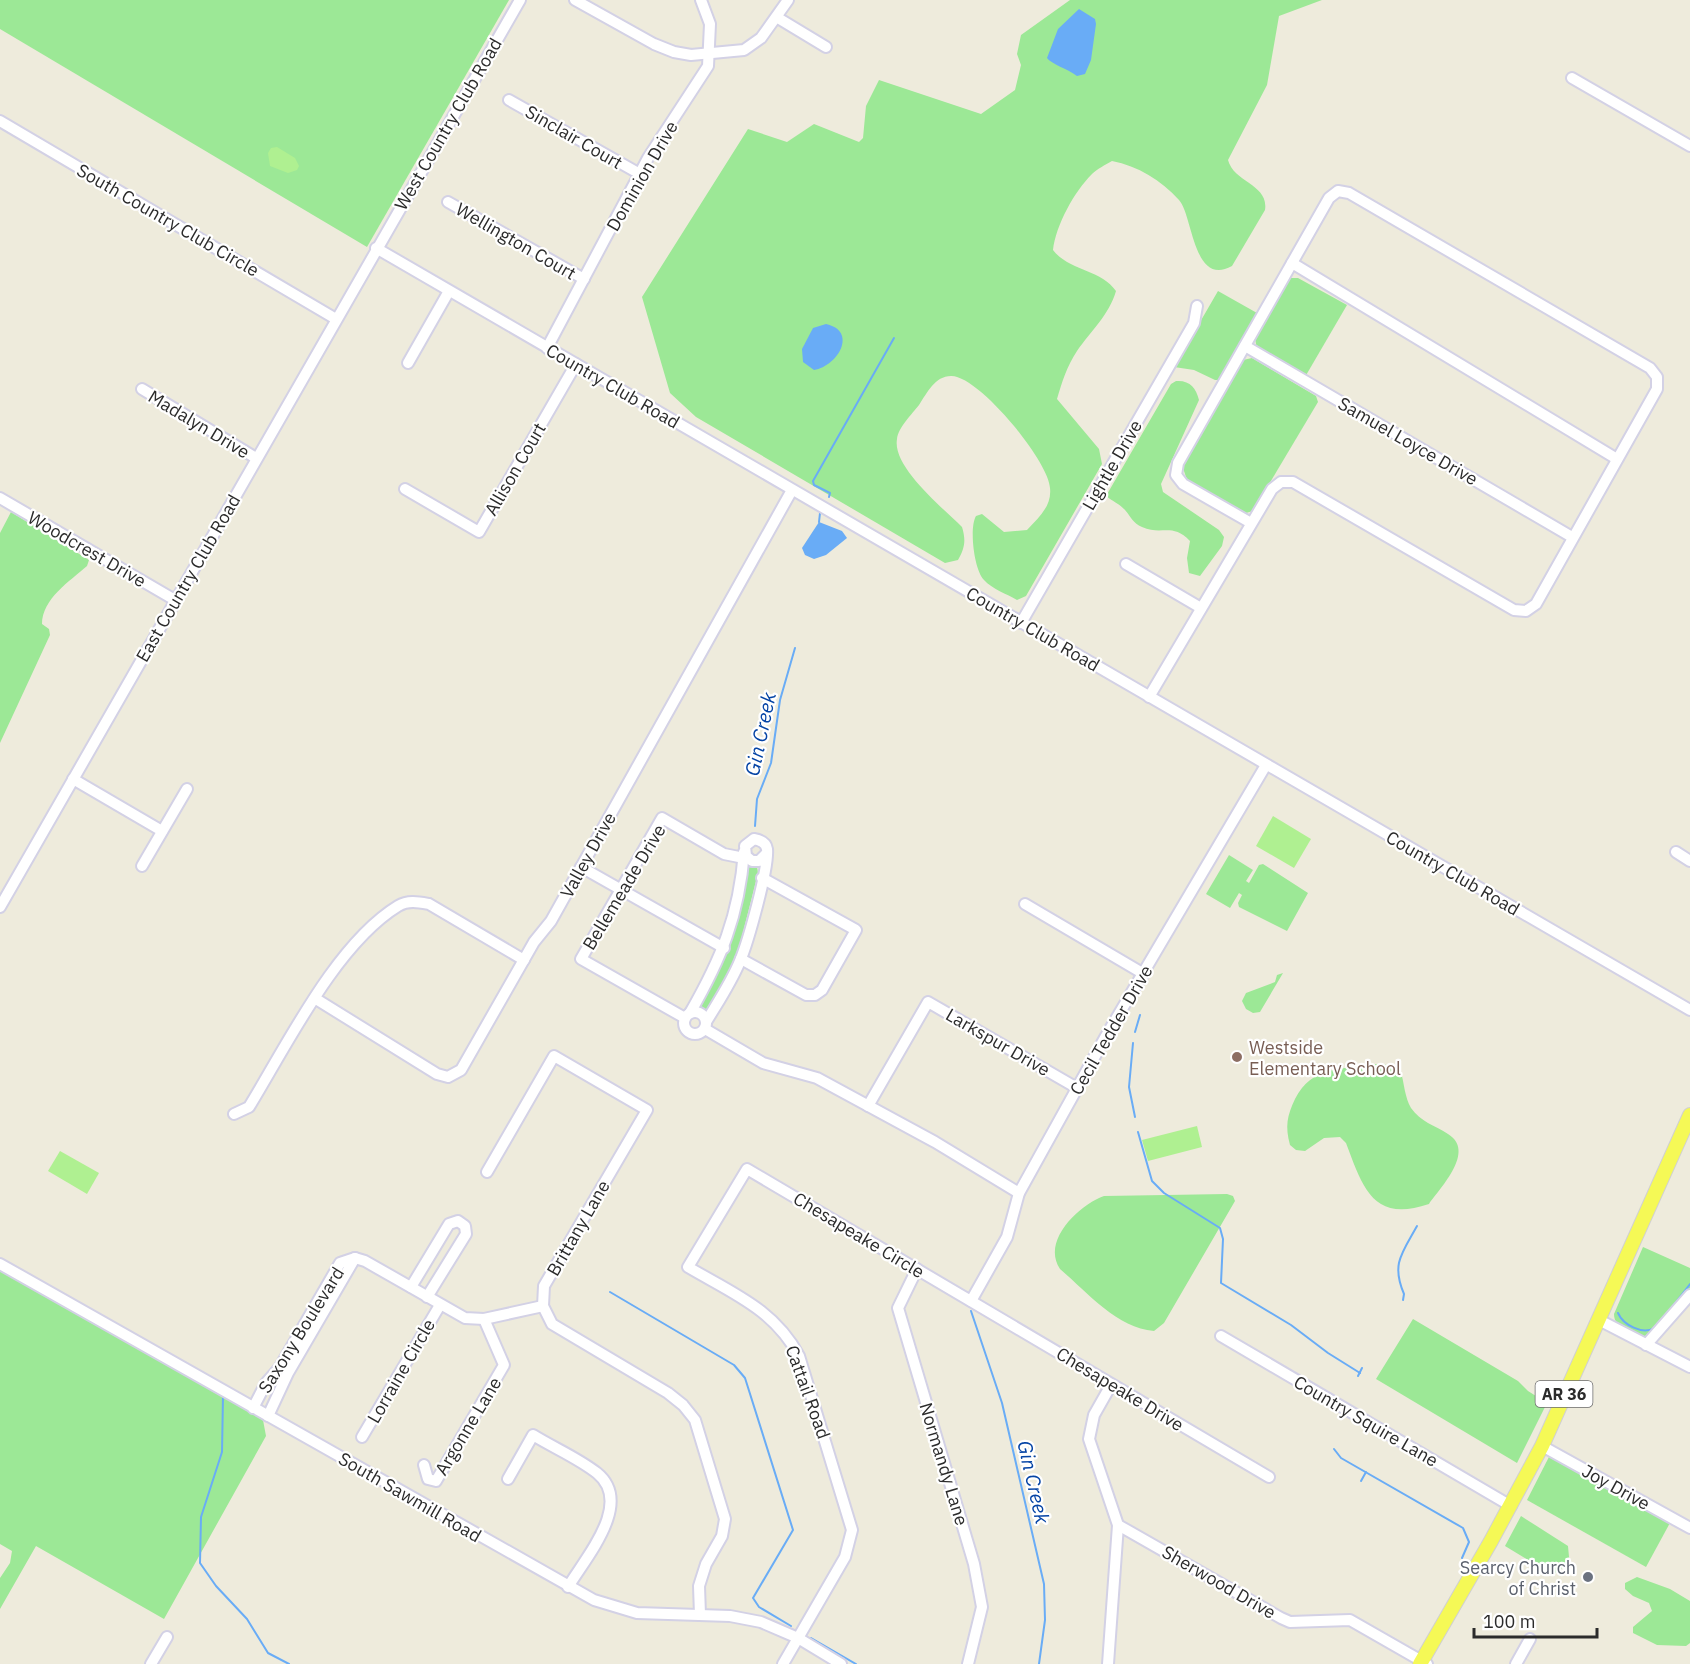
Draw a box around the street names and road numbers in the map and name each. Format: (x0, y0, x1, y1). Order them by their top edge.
street label: West Country Club Road (389, 34, 507, 214)
street label: Sinclair Court (521, 100, 627, 174)
street label: Dominion Drive (601, 117, 683, 235)
street label: South Country Club Circle (73, 158, 263, 282)
street label: Wellington Court (452, 197, 580, 285)
street label: Country Club Road (542, 338, 684, 434)
street label: Madalyn Drive (144, 385, 254, 463)
street label: Samuel Loyce Drive (1334, 392, 1482, 490)
street label: Lightle Drive (1077, 416, 1147, 514)
street label: Allison Court (479, 418, 551, 520)
street label: East Country Club Road (131, 490, 245, 666)
street label: Woodcrest Drive (24, 506, 150, 592)
street label: Country Club Road (962, 581, 1104, 677)
street label: Valley Drive (555, 808, 621, 902)
street label: Bellemeade Drive (577, 820, 671, 954)
street label: Country Club Road (1382, 825, 1524, 921)
street label: Cecil Tedder Drive (1064, 961, 1158, 1099)
street label: Larkspur Drive (942, 1003, 1054, 1081)
street label: Brittany Lane (541, 1176, 615, 1280)
street label: Chesapeake Circle (789, 1187, 929, 1283)
street label: Saxony Boulevard (253, 1263, 349, 1397)
street label: Lorraine Circle (362, 1315, 440, 1427)
street label: Cattail Road (780, 1342, 836, 1442)
street label: Chesapeake Drive (1052, 1342, 1188, 1436)
street label: Country Squire Lane (1290, 1370, 1442, 1472)
street label: Argonne Lane (430, 1373, 506, 1479)
road number: AR 36 (1536, 1381, 1592, 1407)
street label: Normandy Lane (914, 1400, 974, 1528)
street label: South Sawmill Road (335, 1447, 485, 1547)
street label: Joy Drive (1578, 1459, 1654, 1515)
street label: Sherwood Drive (1158, 1540, 1280, 1624)

